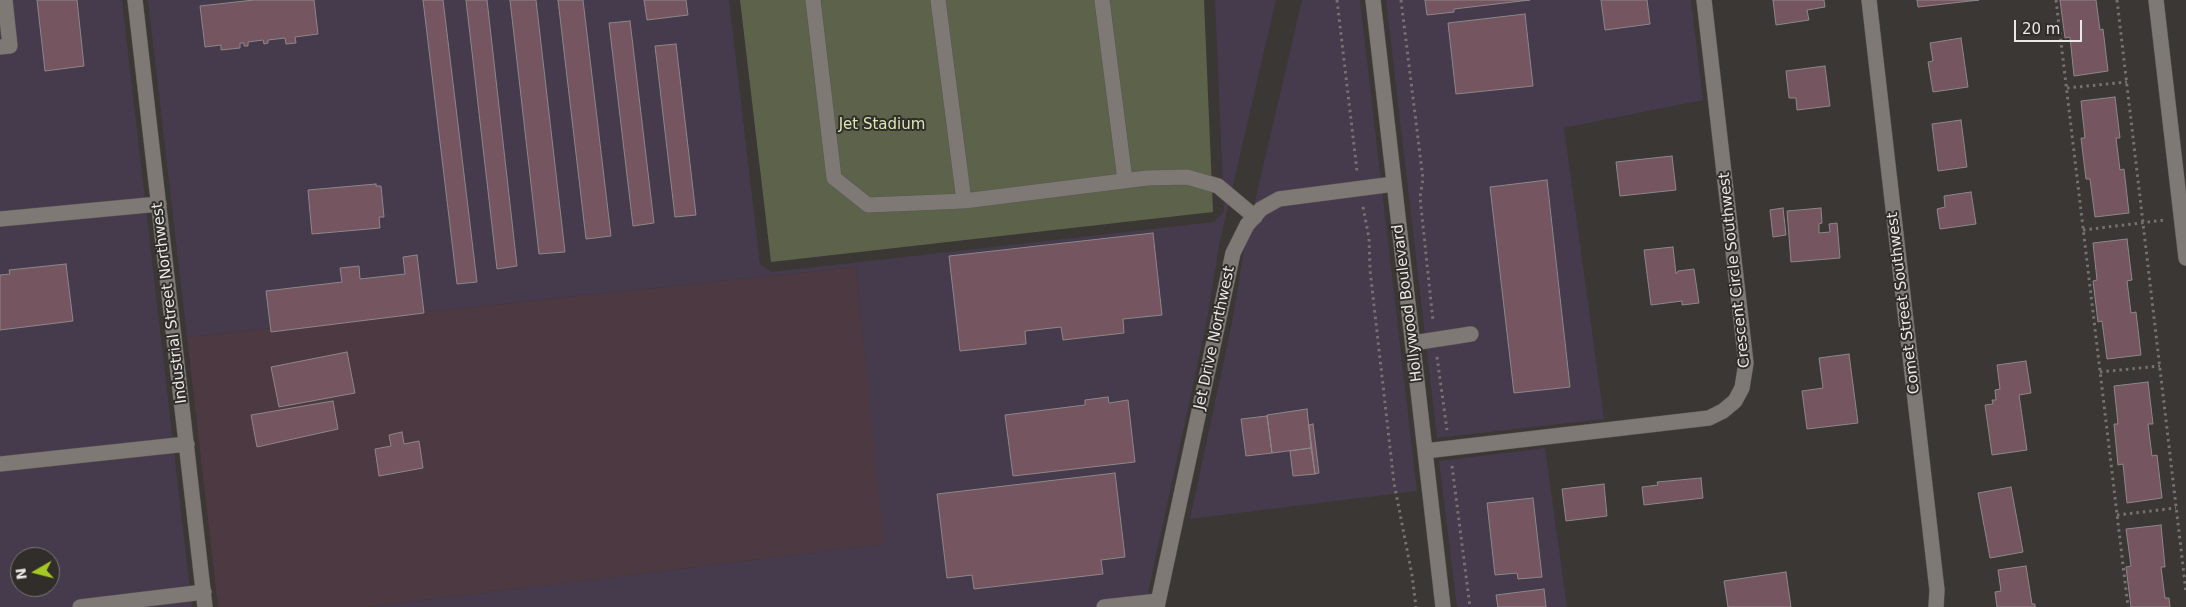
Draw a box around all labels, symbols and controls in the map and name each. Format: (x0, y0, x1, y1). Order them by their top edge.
scale bar (2016, 10, 2084, 42)
text: 20 m (2022, 20, 2060, 38)
park label: Jet Stadium (839, 116, 925, 134)
street label: Crescent Circle Southwest (1716, 171, 1754, 369)
street label: Industrial Street Northwest (149, 201, 191, 405)
street label: Comet Street Southwest (1884, 211, 1924, 395)
street label: Hollywood Boulevard (1389, 223, 1427, 383)
street label: Jet Drive Northwest (1191, 265, 1239, 411)
north arrow (10, 547, 60, 597)
text: N (12, 567, 30, 581)

